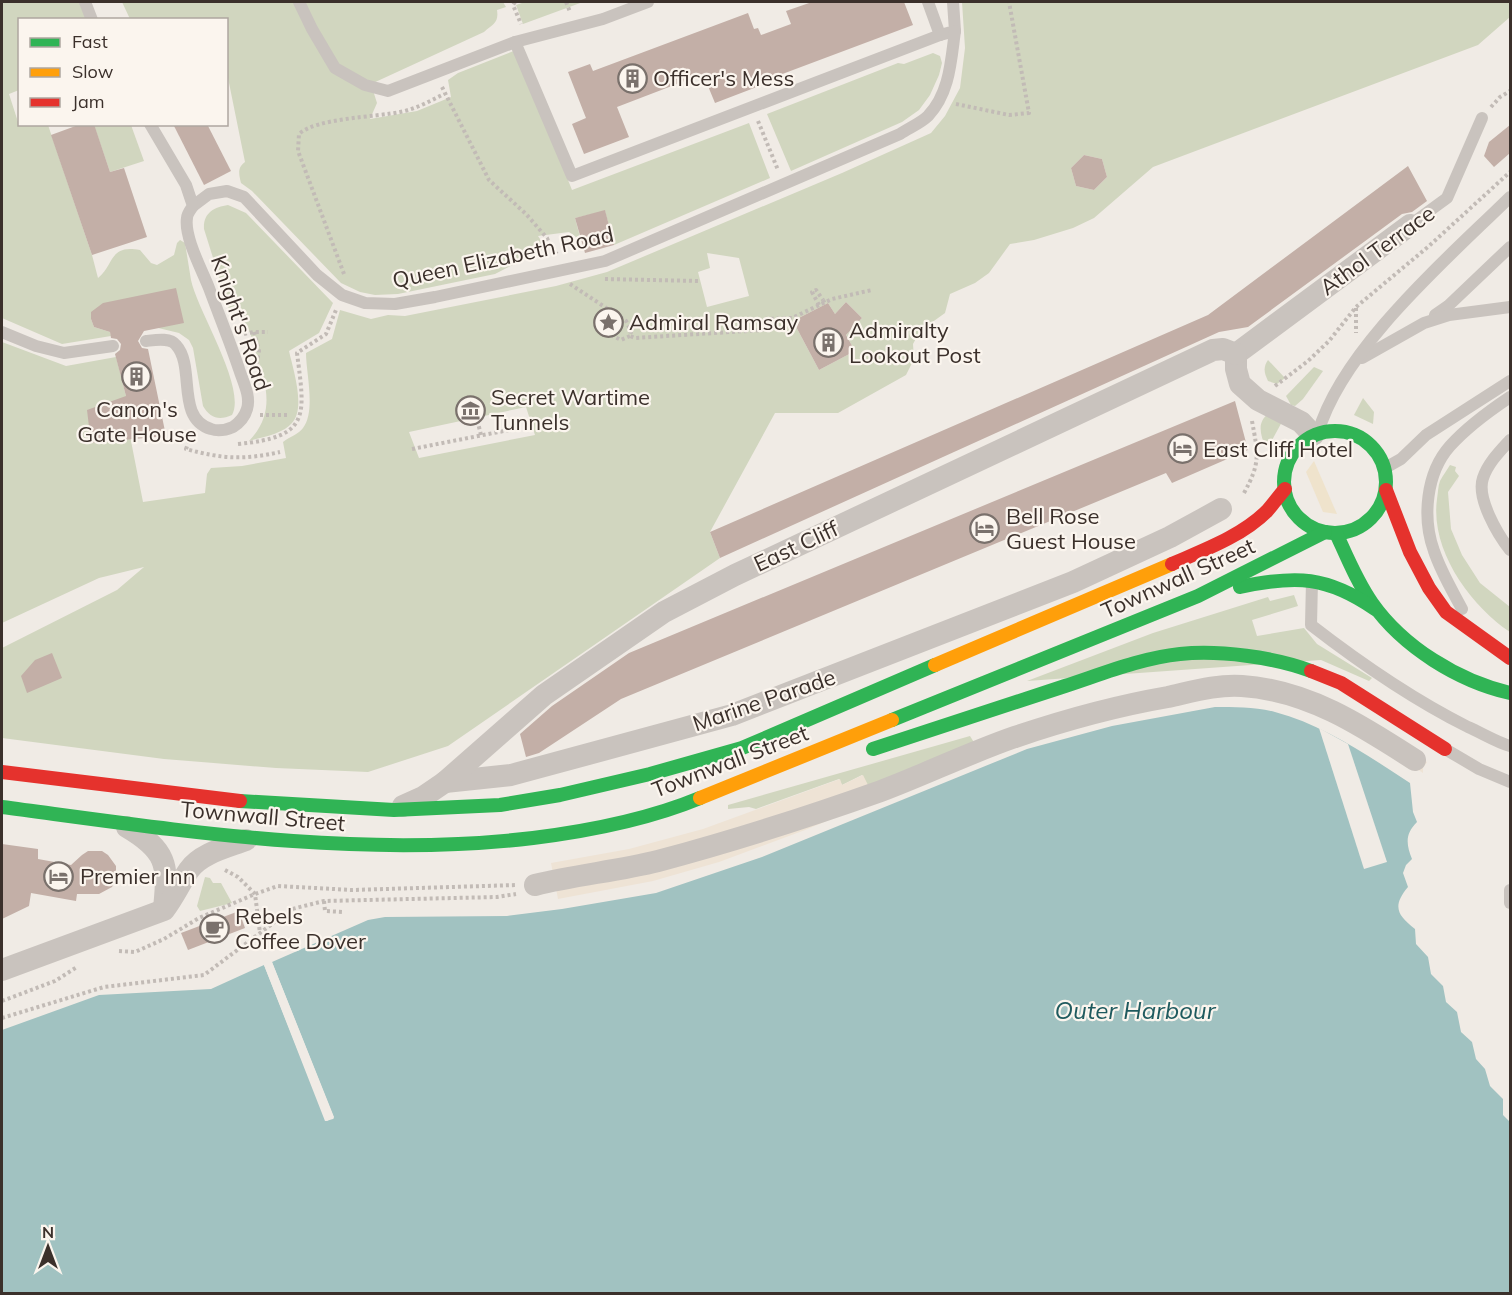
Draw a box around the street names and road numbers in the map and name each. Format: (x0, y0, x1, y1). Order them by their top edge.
street label: Athol Terrace (1314, 199, 1440, 301)
street label: Queen Elizabeth Road (390, 220, 616, 294)
street label: Knight's Road (205, 252, 277, 394)
street label: East Cliff (749, 514, 843, 578)
street label: Townwall Street (1097, 532, 1259, 624)
street label: Marine Parade (689, 662, 839, 738)
street label: Townwall Street (648, 718, 812, 804)
street label: Townwall Street (180, 795, 347, 837)

